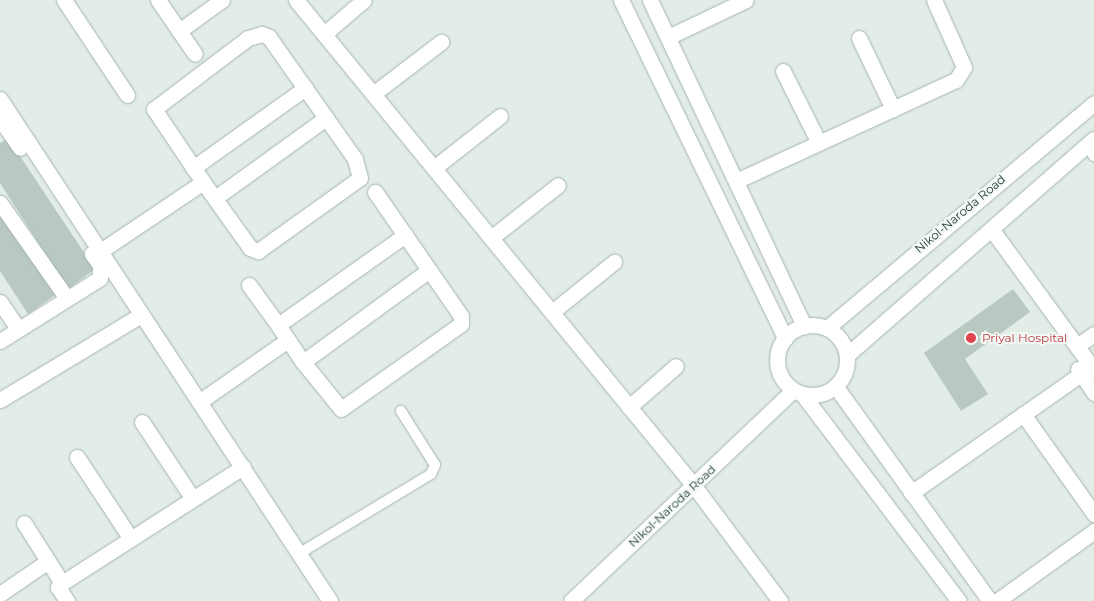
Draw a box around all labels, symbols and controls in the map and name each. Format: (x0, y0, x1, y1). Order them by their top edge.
street label: Nikol-Naroda Road (912, 172, 1008, 256)
marker: Priyal Hospital (964, 331, 978, 345)
place label: Priyal Hospital (982, 331, 1067, 345)
street label: Nikol-Naroda Road (625, 462, 719, 550)

